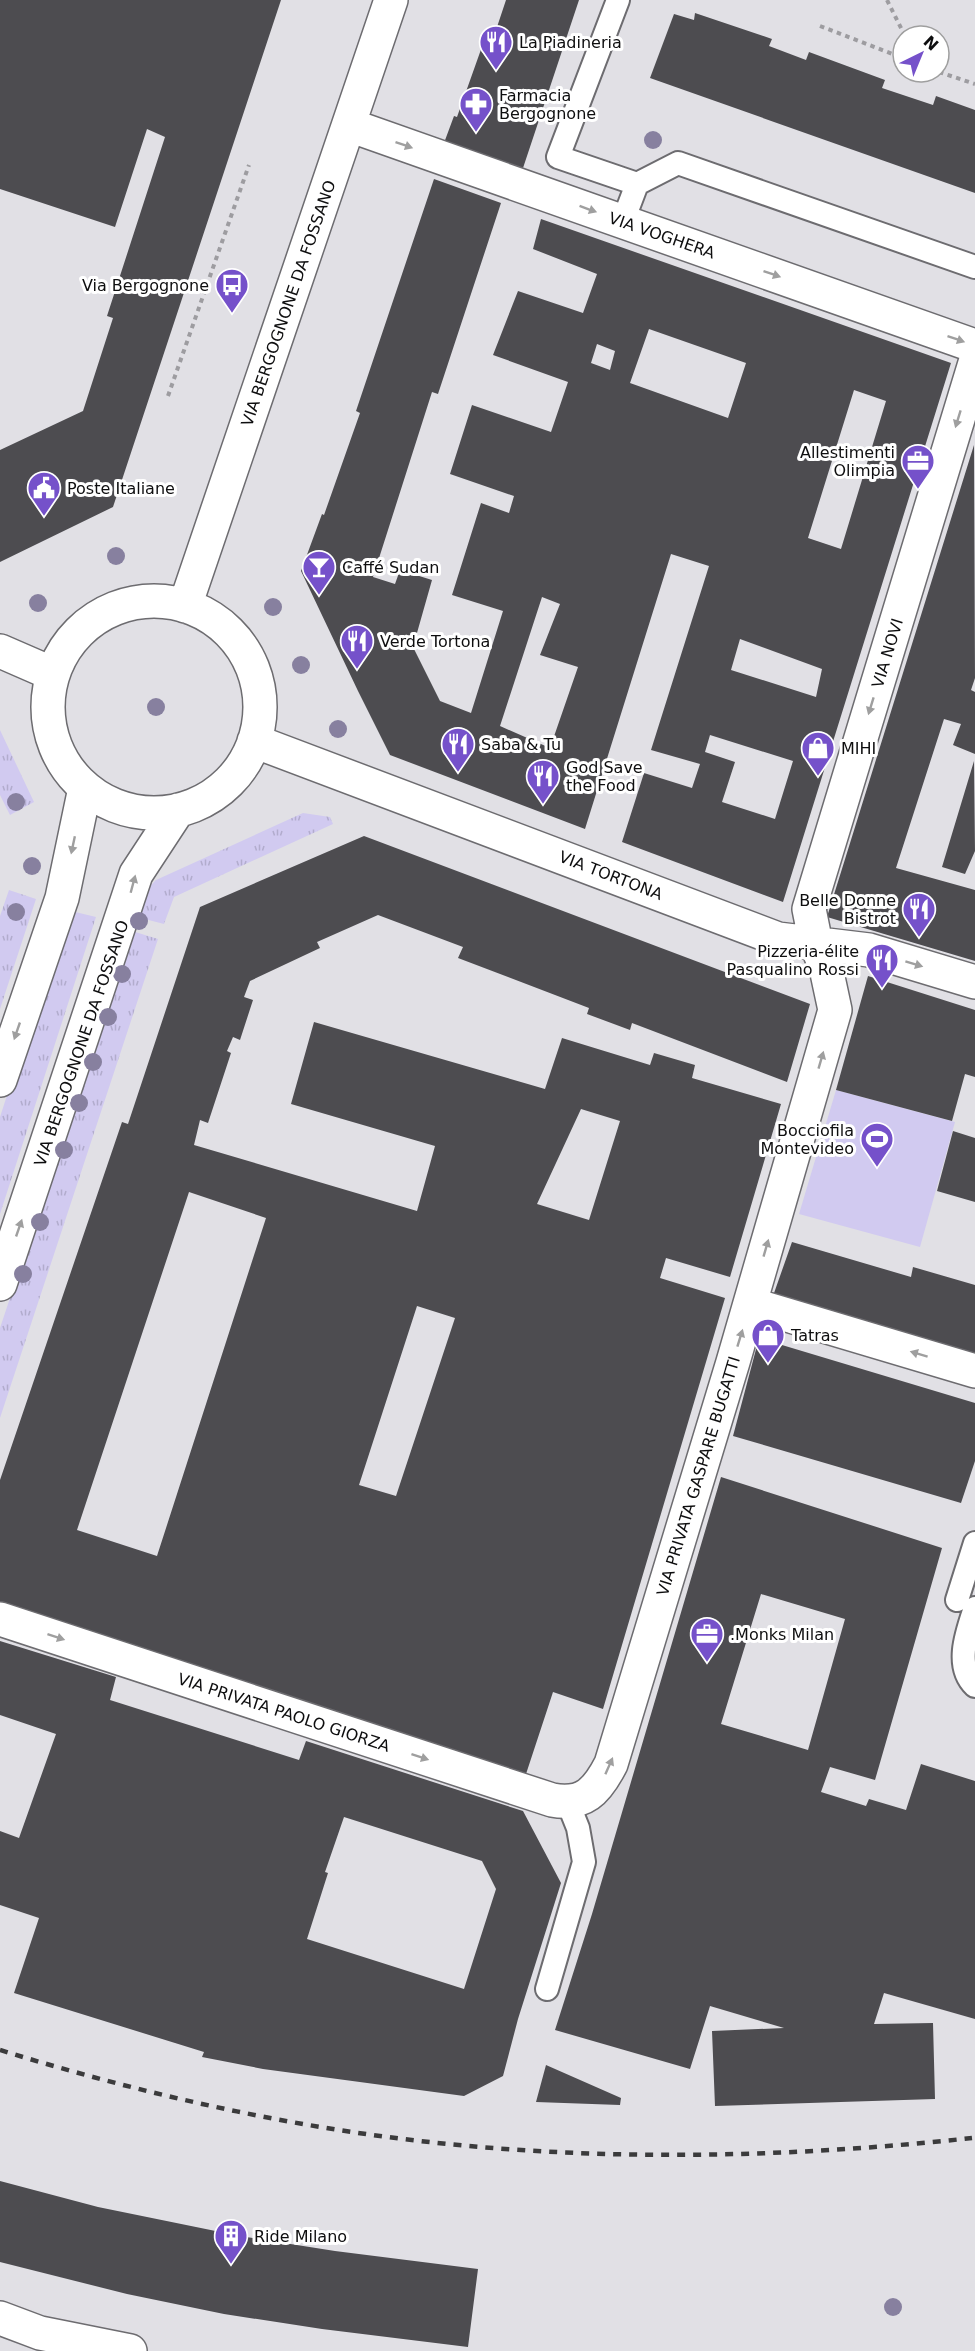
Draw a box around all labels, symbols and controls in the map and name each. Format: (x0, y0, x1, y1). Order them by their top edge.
restaurant icon: La Piadineria (478, 24, 514, 71)
north arrow (891, 24, 951, 84)
text: N (920, 32, 942, 55)
place label: La Piadineria (519, 33, 622, 52)
pharmacy icon: Farmacia Bergognone (458, 86, 494, 133)
place label: Farmacia Bergognone (499, 86, 596, 123)
one-way arrow (395, 140, 413, 150)
street label: VIA BERGOGNONE DA FOSSANO (237, 178, 340, 429)
one-way arrow (579, 205, 597, 215)
street label: VIA VOGHERA (606, 208, 717, 263)
bus stop icon: Via Bergognone (214, 267, 250, 314)
one-way arrow (763, 270, 781, 279)
place label: Via Bergognone (82, 276, 209, 295)
one-way arrow (947, 334, 965, 344)
one-way arrow (953, 410, 962, 428)
place label: Allestimenti Olimpia (800, 443, 895, 480)
office icon: Allestimenti Olimpia (900, 443, 936, 490)
public building icon: Poste Italiane (26, 470, 62, 517)
place label: Poste Italiane (67, 479, 175, 498)
bar icon: Caffé Sudan (301, 549, 337, 596)
place label: Caffé Sudan (342, 558, 439, 577)
street label: VIA NOVI (868, 616, 907, 690)
restaurant icon: Verde Tortona (339, 623, 375, 670)
place label: Verde Tortona (380, 632, 490, 651)
one-way arrow (866, 697, 875, 715)
restaurant icon: Saba & Tu (440, 726, 476, 773)
shop icon: MIHI (800, 730, 836, 777)
place label: Saba & Tu (481, 735, 561, 754)
place label: MIHI (841, 739, 876, 758)
restaurant icon: God Save the Food (525, 758, 561, 805)
place label: God Save the Food (566, 758, 643, 795)
one-way arrow (68, 836, 77, 855)
street label: VIA TORTONA (556, 847, 665, 904)
one-way arrow (129, 875, 139, 893)
place label: Belle Donne Bistrot (799, 891, 896, 928)
restaurant icon: Belle Donne Bistrot (901, 891, 937, 938)
street label: VIA BERGOGNONE DA FOSSANO (30, 918, 133, 1169)
place label: Pizzeria-élite Pasqualino Rossi (727, 942, 859, 979)
restaurant icon: Pizzeria-élite Pasqualino Rossi (864, 942, 900, 989)
one-way arrow (905, 960, 923, 969)
one-way arrow (11, 1022, 21, 1040)
one-way arrow (817, 1051, 826, 1069)
place label: Bocciofila Montevideo (760, 1121, 854, 1158)
sports icon: Bocciofila Montevideo (859, 1121, 895, 1168)
one-way arrow (14, 1219, 24, 1237)
one-way arrow (762, 1238, 771, 1256)
shop icon: Tatras (750, 1317, 786, 1364)
place label: Tatras (790, 1326, 839, 1345)
one-way arrow (736, 1329, 745, 1347)
one-way arrow (910, 1349, 928, 1358)
street label: VIA PRIVATA GASPARE BUGATTI (653, 1354, 744, 1598)
office icon: .Monks Milan (689, 1616, 725, 1663)
place label: .Monks Milan (730, 1625, 834, 1644)
one-way arrow (47, 1633, 65, 1642)
street label: VIA PRIVATA PAOLO GIORZA (175, 1669, 392, 1756)
one-way arrow (411, 1753, 429, 1762)
one-way arrow (604, 1756, 614, 1774)
building icon: Ride Milano (213, 2218, 249, 2265)
place label: Ride Milano (254, 2227, 347, 2246)

